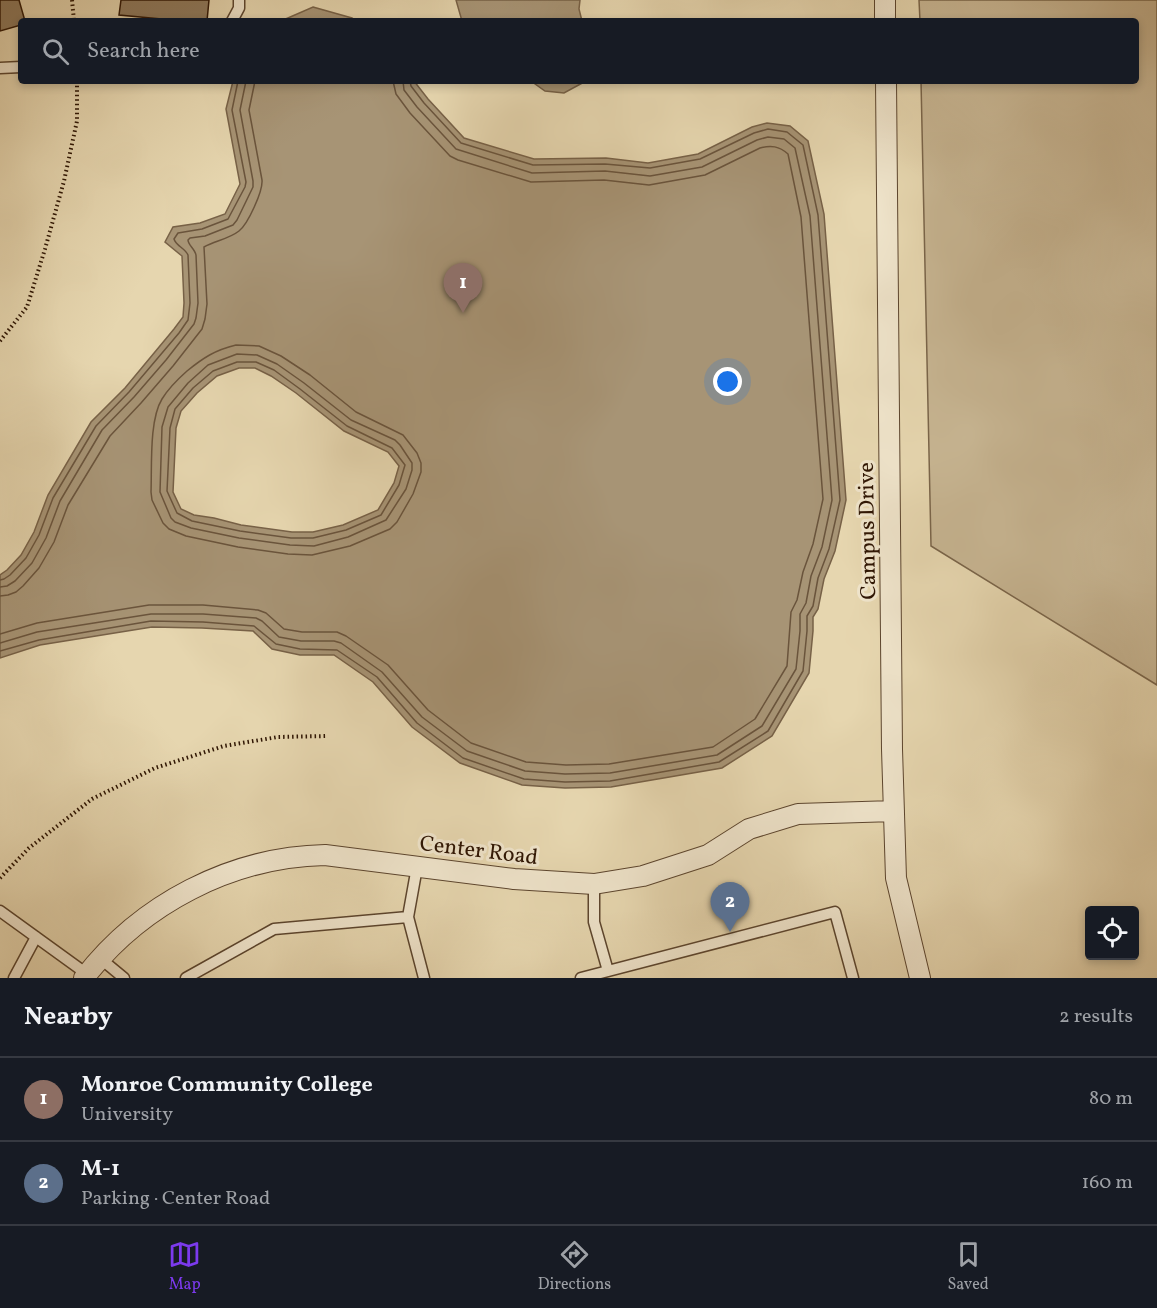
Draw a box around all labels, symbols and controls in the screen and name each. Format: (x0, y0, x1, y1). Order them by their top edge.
search box (18, 18, 1139, 84)
icon: search (39, 35, 72, 68)
text: Search here (87, 36, 200, 67)
pin: 1 (444, 264, 482, 313)
your location (713, 367, 742, 396)
street label: Campus Drive (852, 462, 885, 600)
street label: Center Road (418, 829, 540, 874)
pin: 2 (710, 882, 750, 932)
map controls (1085, 906, 1139, 960)
button: locate (1085, 906, 1139, 960)
text: Nearby (24, 999, 113, 1035)
text: 2 results (1059, 1003, 1133, 1031)
text: Monroe Community College (81, 1070, 373, 1101)
text: 1 (39, 1085, 48, 1113)
text: 80 m (1089, 1085, 1133, 1113)
text: University (81, 1101, 173, 1129)
text: M-1 (81, 1154, 120, 1185)
text: 2 (38, 1169, 49, 1197)
text: 160 m (1081, 1169, 1133, 1197)
text: Parking · Center Road (81, 1185, 270, 1213)
tab: Map (168, 1238, 201, 1296)
tab: Directions (538, 1238, 611, 1296)
tab: Saved (948, 1238, 989, 1296)

